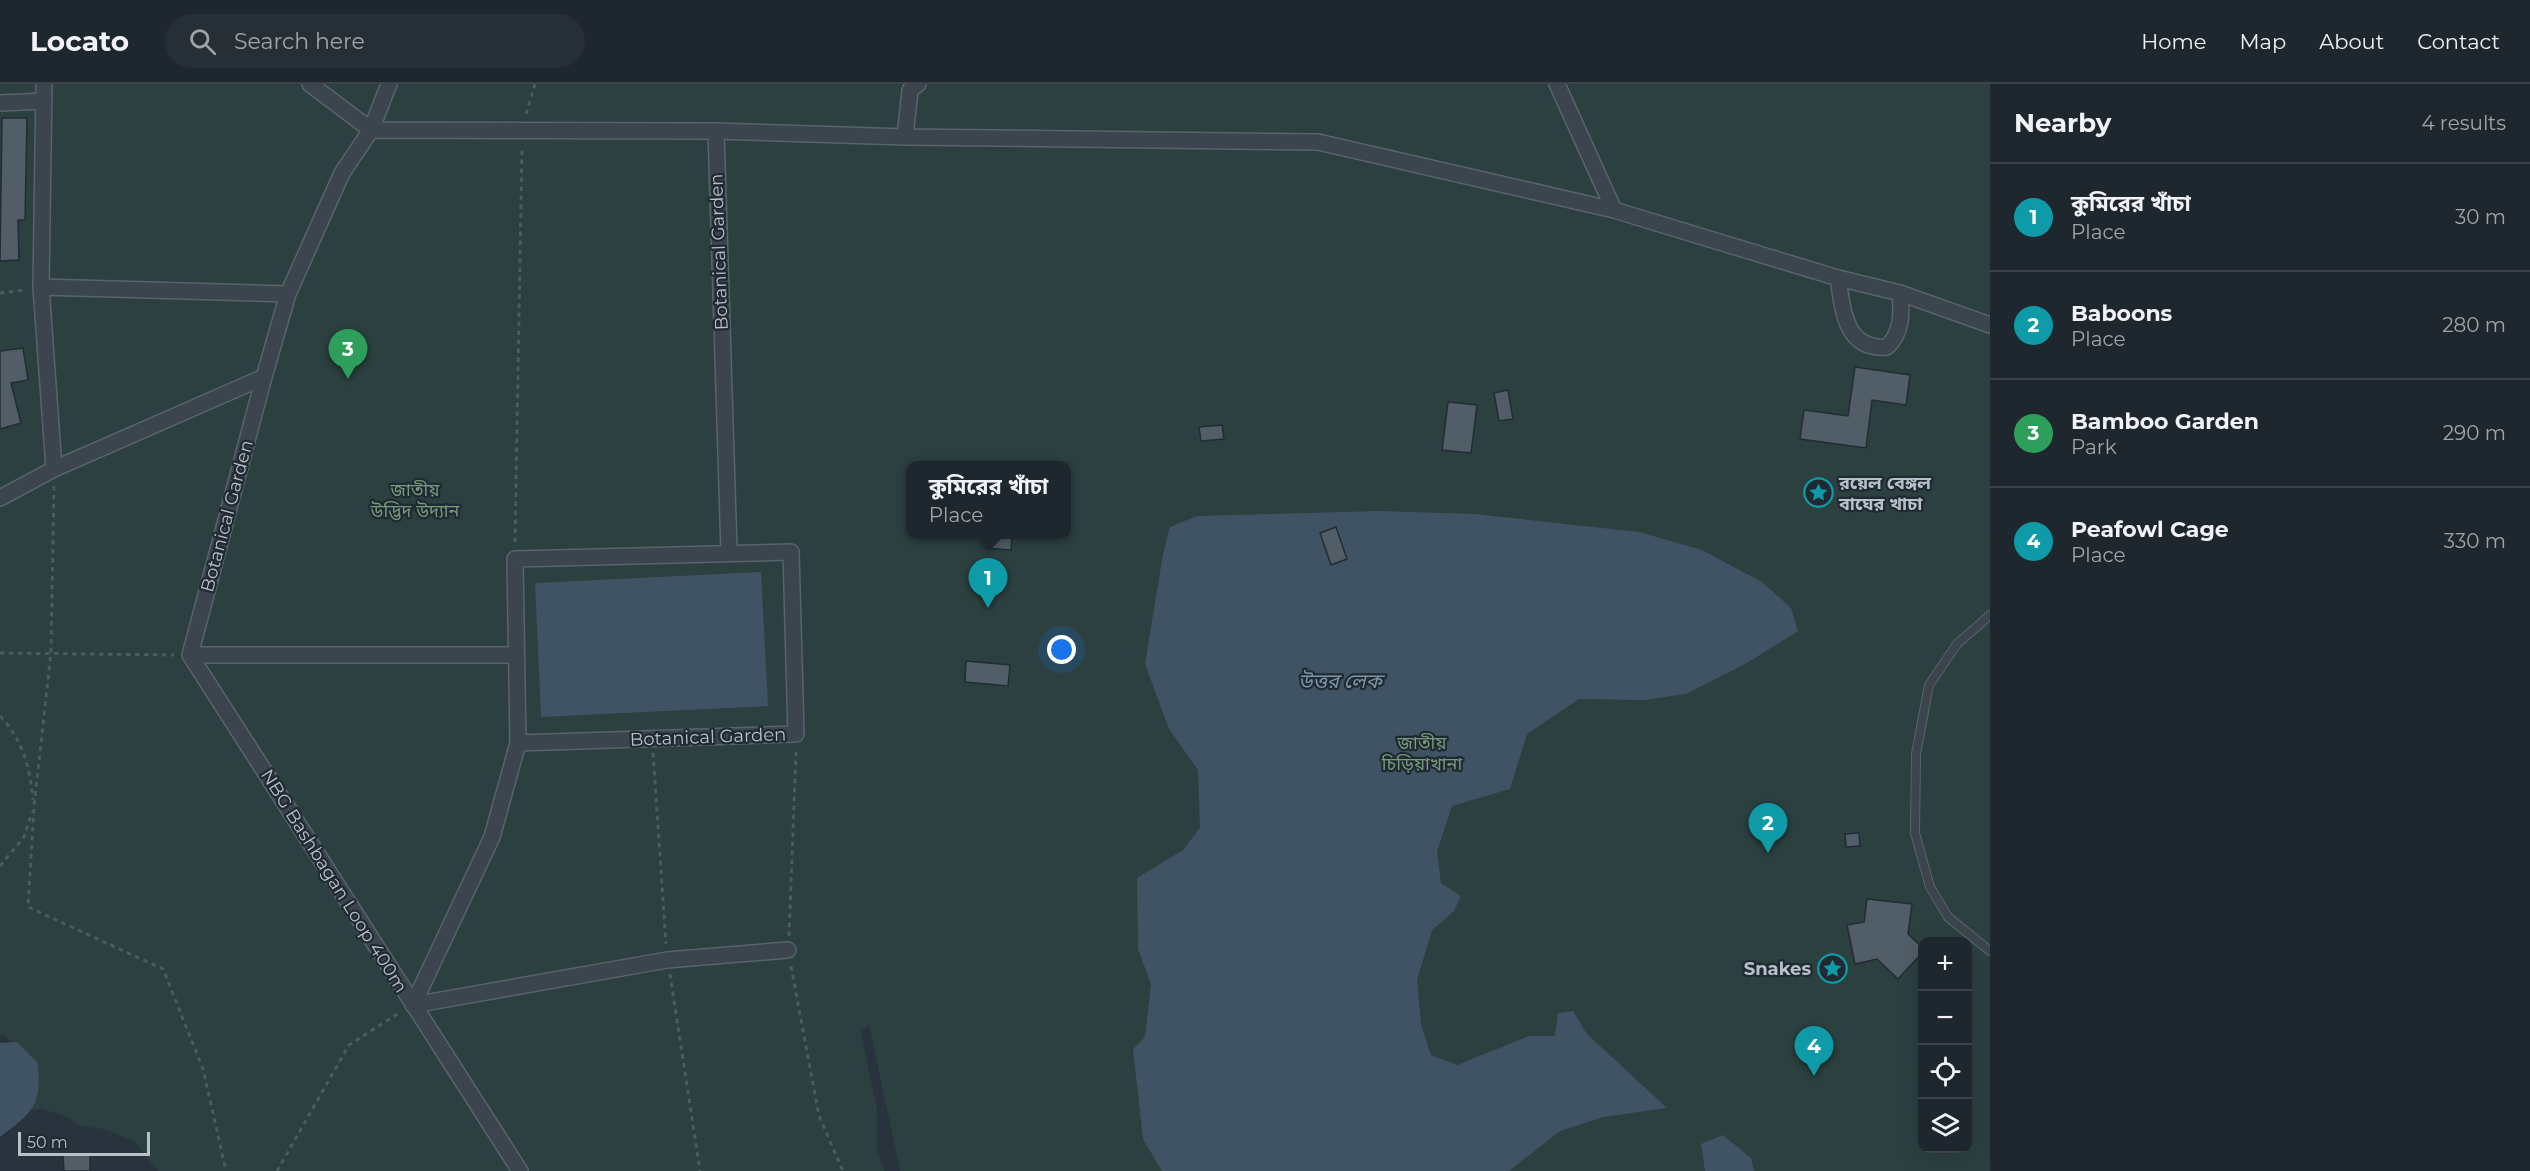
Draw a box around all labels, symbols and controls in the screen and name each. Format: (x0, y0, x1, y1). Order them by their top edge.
search box (165, 14, 585, 68)
text: Locato (30, 24, 129, 58)
icon: search (186, 25, 219, 58)
text: Search here (234, 28, 365, 55)
text: Home (2141, 29, 2206, 54)
text: Map (2239, 29, 2286, 54)
text: About (2319, 29, 2384, 54)
text: Contact (2417, 29, 2500, 54)
text: Nearby (2014, 107, 2111, 139)
text: 4 results (2421, 111, 2506, 135)
street label: Botanical Garden (705, 173, 733, 331)
text: কুমিরের খাঁচা (2071, 190, 2191, 217)
text: 1 (2030, 205, 2037, 229)
text: 30 m (2455, 205, 2506, 229)
text: Place (2071, 220, 2126, 244)
text: Baboons (2071, 300, 2172, 327)
text: 2 (2028, 313, 2039, 337)
text: 280 m (2442, 313, 2506, 337)
text: Place (2071, 327, 2126, 351)
pin: 3 (328, 330, 368, 379)
text: Bamboo Garden (2071, 408, 2259, 435)
text: 3 (2028, 421, 2039, 445)
text: 290 m (2443, 421, 2506, 445)
text: Park (2071, 435, 2117, 459)
street label: Botanical Garden (196, 438, 258, 594)
popup (906, 461, 1071, 539)
place label: রয়েল বেঙ্গল বাঘের খাচা (1838, 472, 1931, 515)
text: কুমিরের খাঁচা (929, 473, 1048, 500)
place icon: রয়েল বেঙ্গল বাঘের খাচা (1802, 477, 1834, 509)
park label: জাতীয় উদ্ভিদ উদ্যান (370, 479, 461, 522)
text: Place (929, 503, 983, 527)
text: Peafowl Cage (2071, 516, 2229, 543)
text: 4 (2027, 529, 2040, 553)
text: 330 m (2444, 529, 2506, 553)
text: Place (2071, 543, 2126, 567)
pin: 1 (968, 558, 1008, 608)
your location (1047, 635, 1076, 664)
water label: উত্তর লেক (1298, 669, 1386, 693)
street label: Botanical Garden (629, 723, 787, 751)
park label: জাতীয় চিড়িয়াখানা (1381, 732, 1462, 775)
street label: NBG Bashbagan Loop 400m (256, 765, 412, 997)
pin: 2 (1748, 804, 1788, 853)
map controls (1918, 937, 1972, 1153)
button: + (1918, 937, 1972, 991)
place icon: Snakes (1816, 953, 1848, 985)
place label: Snakes (1744, 958, 1811, 980)
button: − (1918, 991, 1972, 1045)
pin: 4 (1794, 1026, 1834, 1076)
button: locate (1918, 1045, 1972, 1099)
button: layers (1918, 1099, 1972, 1153)
scale bar (18, 1129, 150, 1156)
text: 50 m (27, 1133, 68, 1152)

